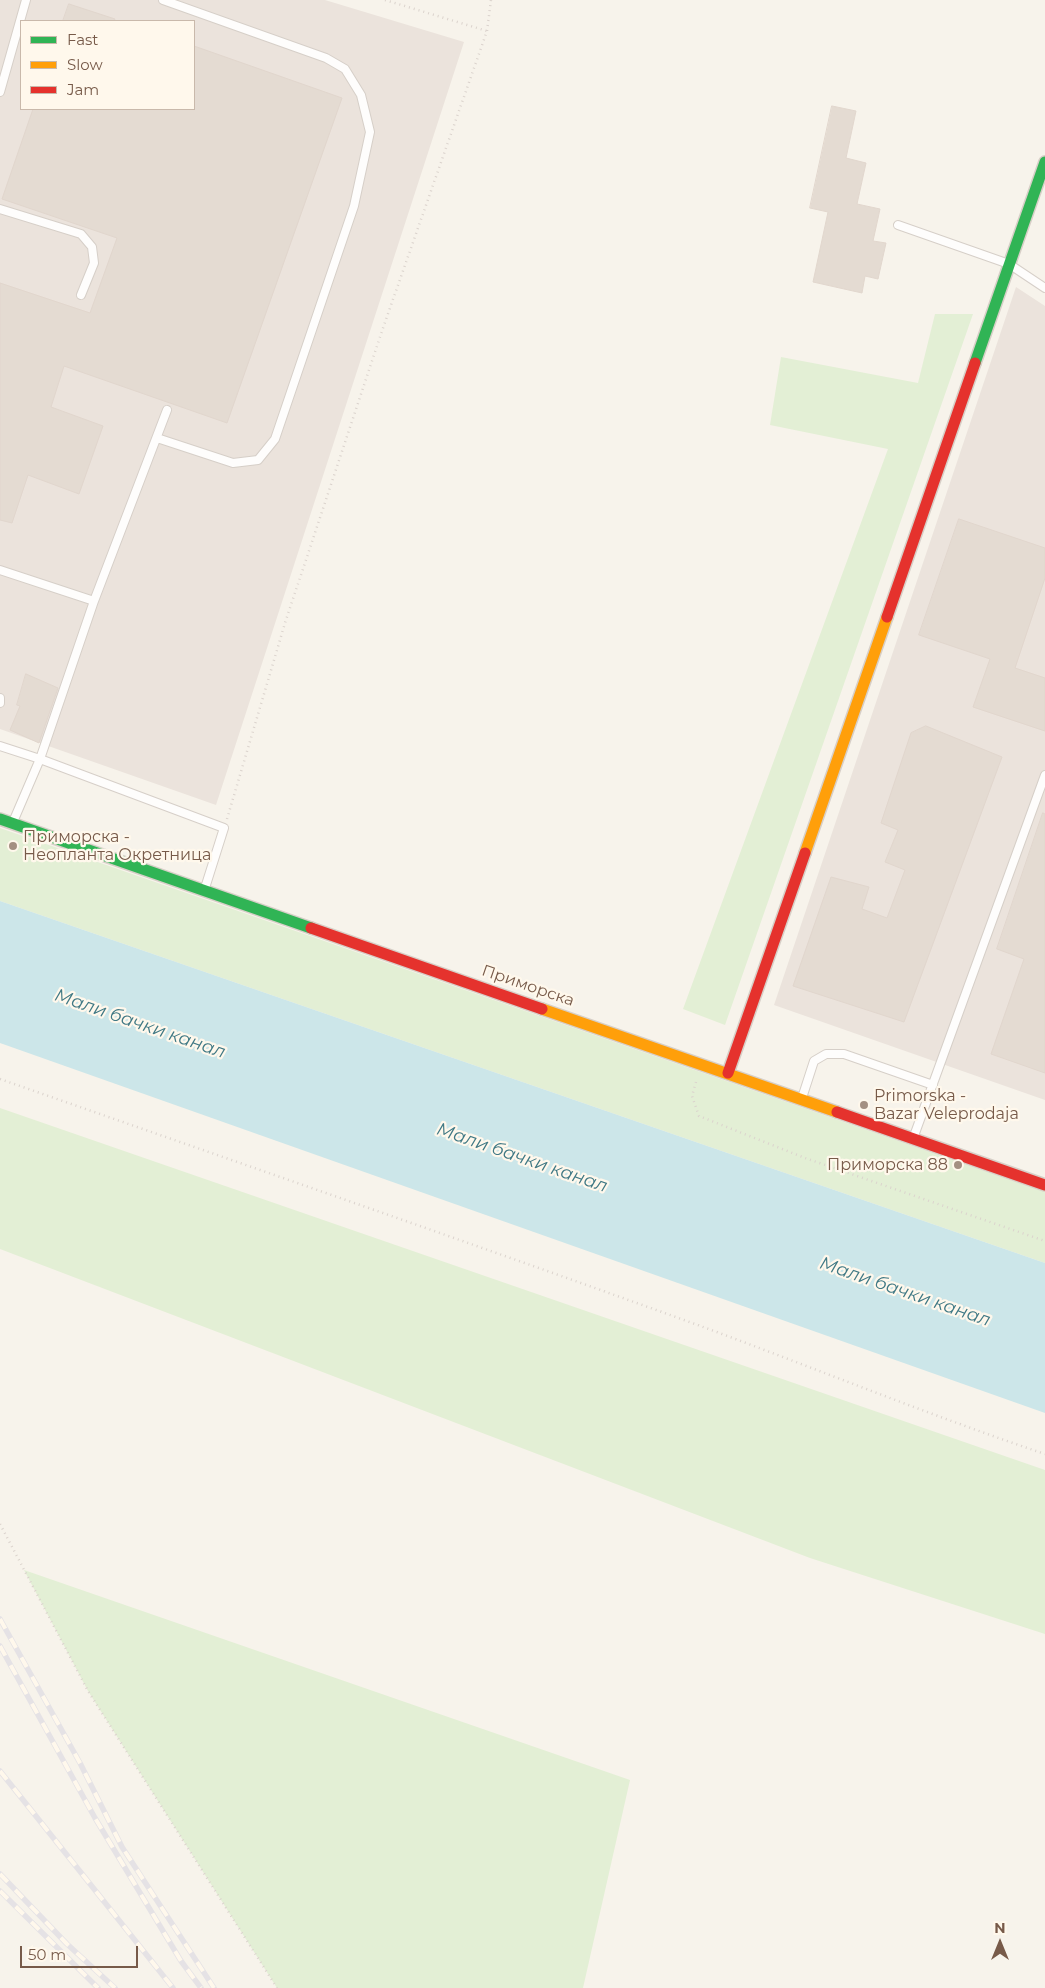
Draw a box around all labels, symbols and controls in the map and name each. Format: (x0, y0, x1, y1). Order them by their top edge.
legend (20, 20, 195, 110)
text: Fast (67, 30, 98, 49)
text: Slow (67, 55, 103, 74)
text: Jam (67, 80, 99, 99)
place label: Приморска - Неопланта Окретница (23, 827, 211, 865)
marker: Приморска - Неопланта Окретница (7, 840, 19, 852)
street label: Приморска (479, 961, 577, 1011)
water label: Мали бачки канал (52, 985, 228, 1063)
place label: Primorska - Bazar Veleprodaja (874, 1086, 1019, 1124)
marker: Primorska - Bazar Veleprodaja (858, 1099, 870, 1111)
water label: Мали бачки канал (434, 1119, 610, 1197)
place label: Приморска 88 (827, 1155, 948, 1175)
marker: Приморска 88 (952, 1159, 964, 1171)
water label: Мали бачки канал (817, 1253, 993, 1331)
north arrow (975, 1918, 1025, 1968)
text: N (994, 1919, 1006, 1937)
scale bar (22, 1936, 140, 1968)
text: 50 m (28, 1945, 66, 1964)

